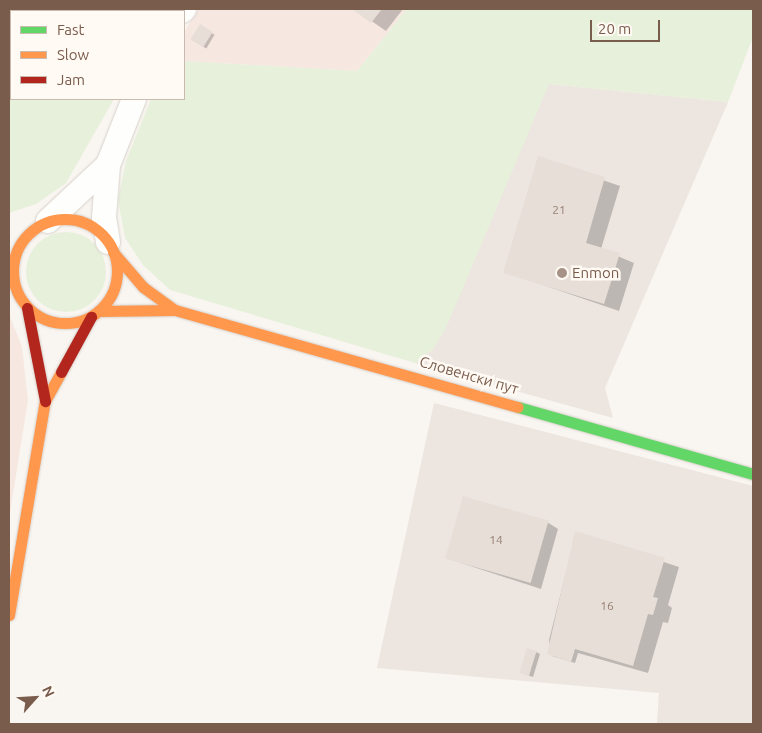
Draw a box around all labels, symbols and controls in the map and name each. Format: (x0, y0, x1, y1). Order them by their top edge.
legend (10, 10, 185, 100)
scale bar (592, 10, 662, 42)
text: 20 m (598, 20, 631, 37)
text: Fast (57, 21, 84, 38)
text: Slow (57, 46, 89, 63)
text: Jam (57, 71, 85, 88)
house number: 21 (552, 203, 566, 217)
place label: Enmon (572, 264, 619, 282)
marker: Enmon (556, 267, 568, 279)
street label: Словенски пут (417, 352, 521, 398)
house number: 14 (489, 533, 503, 547)
house number: 16 (600, 599, 614, 613)
north arrow (10, 673, 60, 723)
text: N (39, 683, 58, 700)

